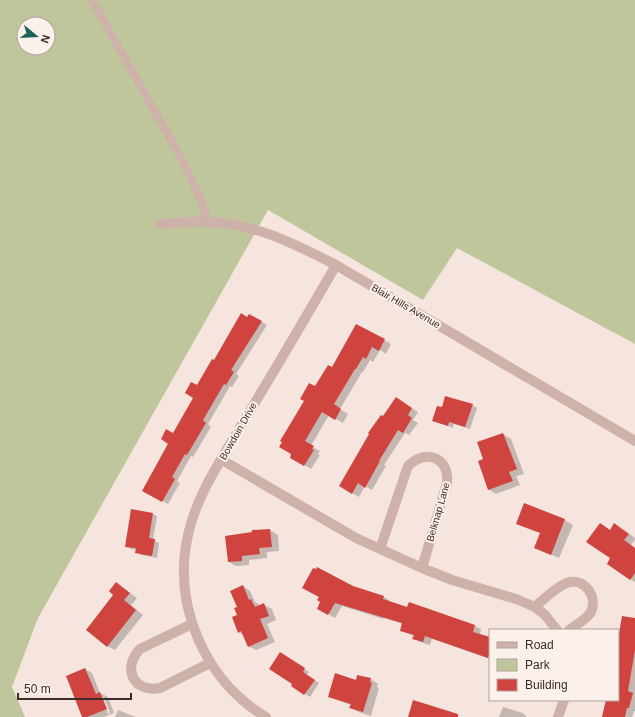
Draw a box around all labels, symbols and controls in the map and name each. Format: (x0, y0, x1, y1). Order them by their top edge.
north arrow (16, 16, 56, 56)
text: N (39, 33, 52, 45)
street label: Blair Hills Avenue (370, 282, 443, 330)
street label: Bowdoin Drive (217, 400, 259, 462)
street label: Belknap Lane (424, 481, 452, 543)
legend (489, 629, 619, 701)
text: Road (525, 638, 554, 652)
text: Park (525, 658, 551, 672)
scale bar (18, 675, 131, 701)
text: Building (525, 678, 568, 692)
text: 50 m (24, 682, 51, 696)

